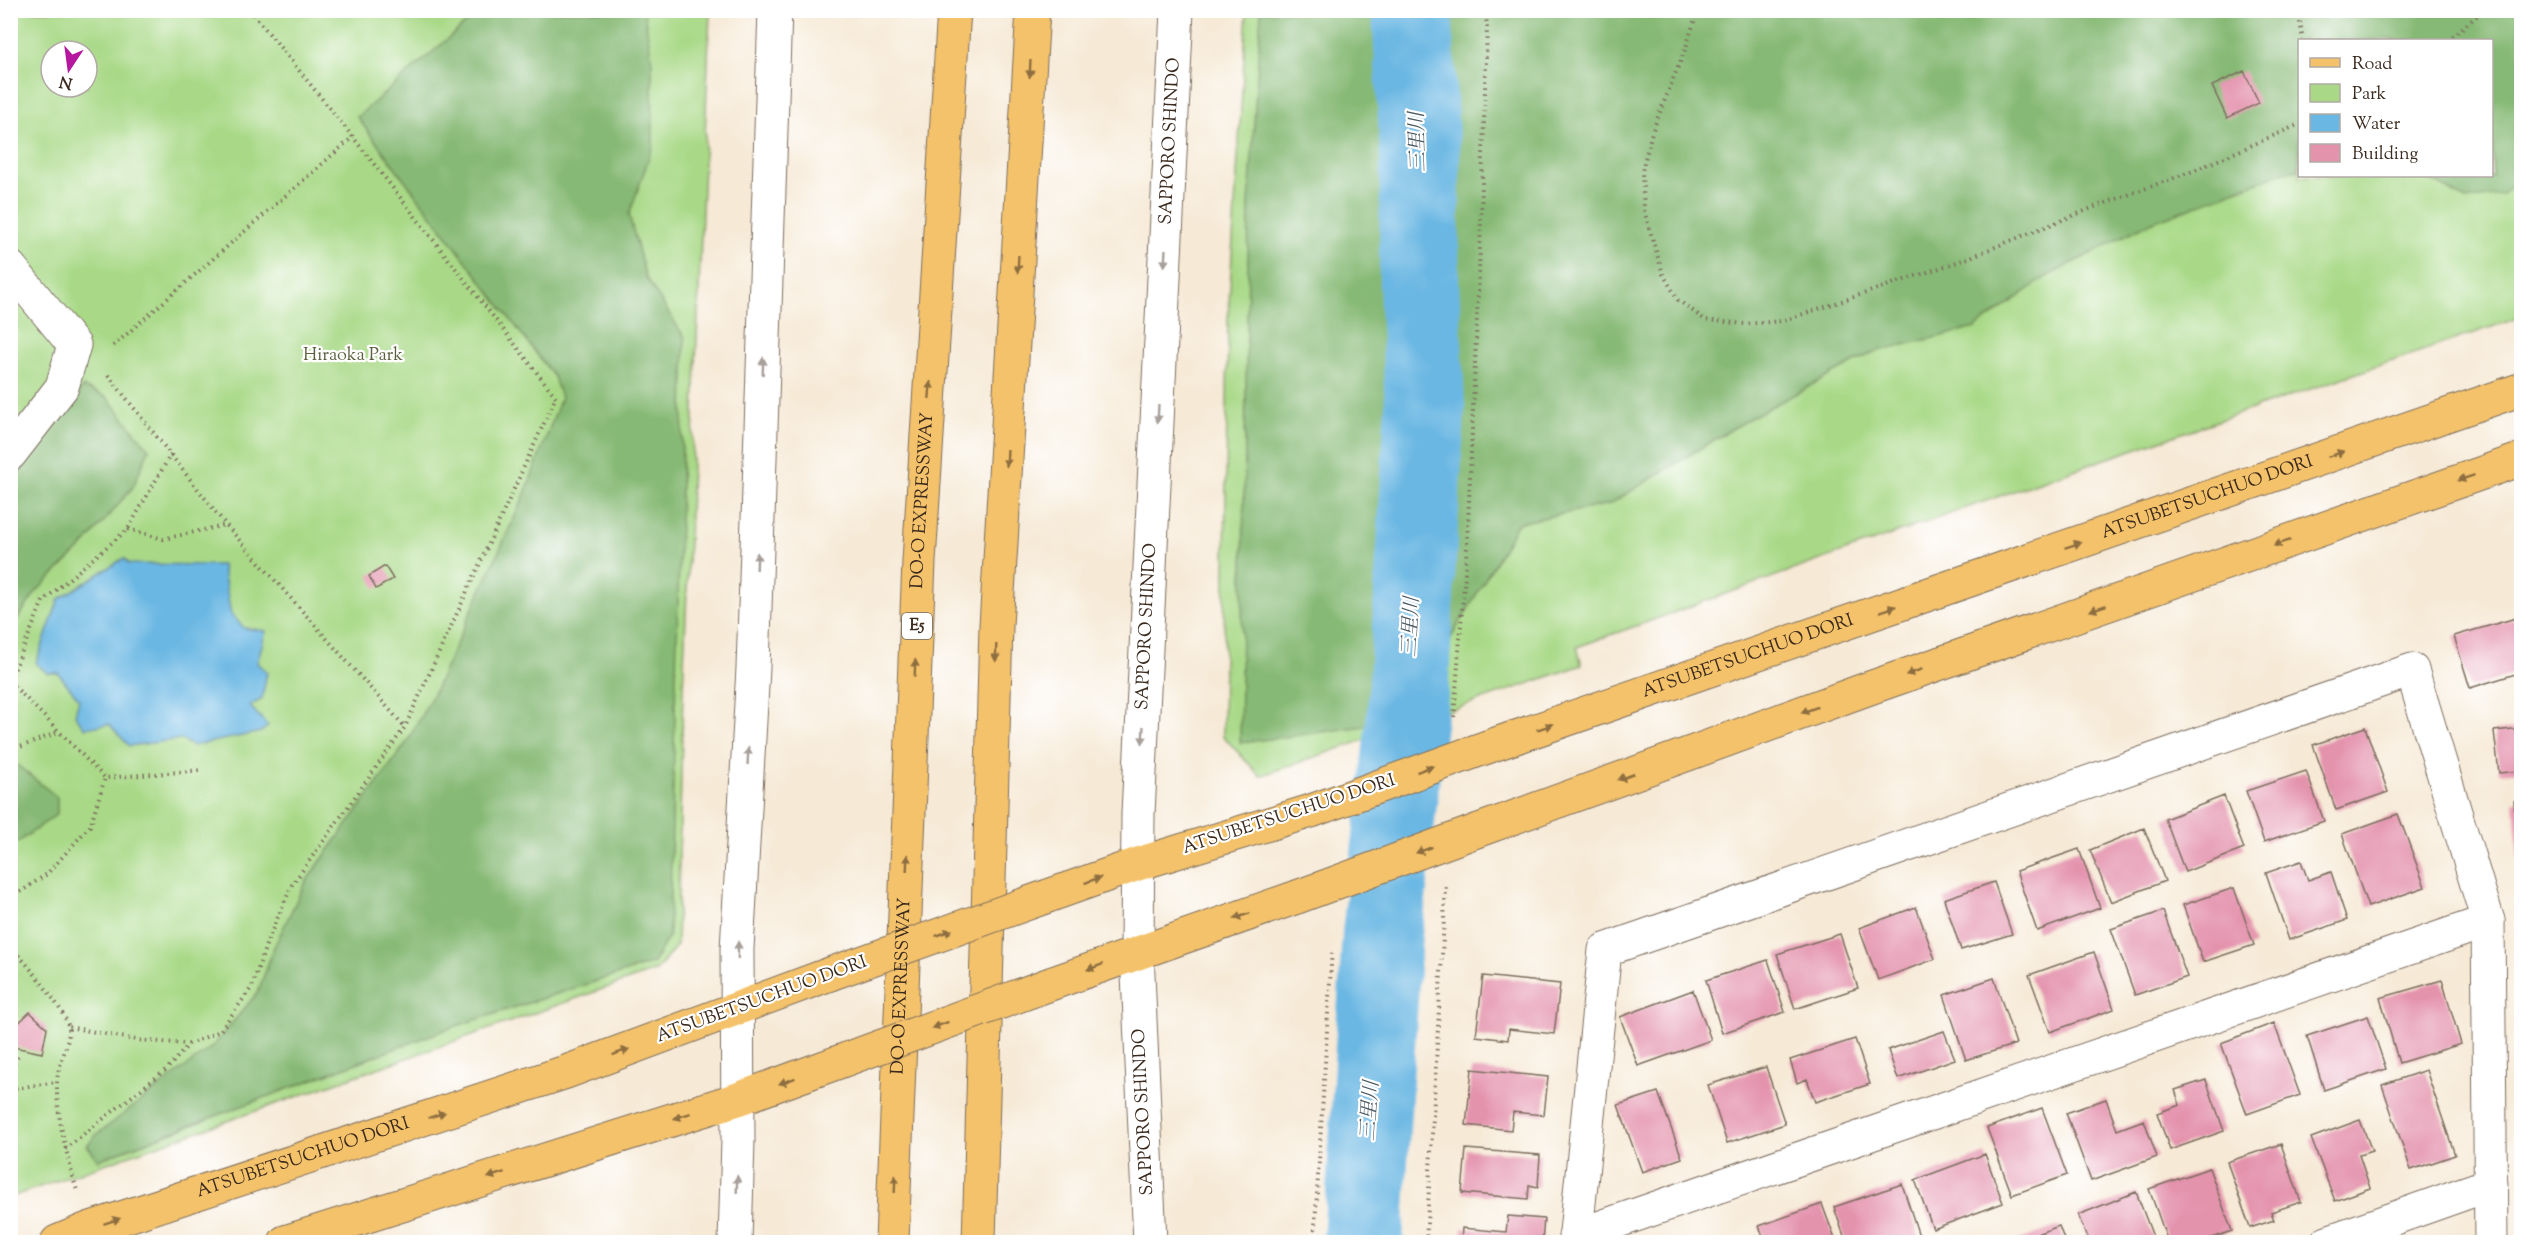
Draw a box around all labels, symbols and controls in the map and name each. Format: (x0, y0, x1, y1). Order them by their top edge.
north arrow (39, 39, 99, 99)
legend (2298, 39, 2493, 177)
text: Road (2352, 52, 2392, 78)
street label: SAPPORO SHINDO (1154, 57, 1188, 225)
one-way arrow (1025, 59, 1034, 78)
text: N (57, 68, 75, 94)
text: Park (2352, 82, 2387, 108)
water label: 三里川 (1403, 110, 1435, 172)
text: Water (2352, 112, 2401, 138)
text: Building (2352, 142, 2418, 168)
one-way arrow (1161, 248, 1170, 267)
one-way arrow (1013, 254, 1023, 273)
park label: Hiraoka Park (303, 343, 403, 369)
one-way arrow (759, 356, 768, 375)
one-way arrow (926, 380, 935, 399)
one-way arrow (1153, 404, 1162, 423)
street label: DO-O EXPRESSWAY (905, 411, 941, 589)
one-way arrow (1002, 449, 1011, 468)
street label: ATSUBETSUCHUO DORI (2098, 449, 2317, 547)
one-way arrow (2327, 449, 2345, 458)
one-way arrow (2457, 474, 2475, 484)
one-way arrow (2273, 539, 2291, 549)
one-way arrow (2064, 540, 2082, 549)
street label: SAPPORO SHINDO (1130, 542, 1164, 711)
one-way arrow (752, 551, 761, 570)
water label: 三里川 (1396, 594, 1428, 658)
one-way arrow (1879, 603, 1897, 613)
one-way arrow (2089, 603, 2107, 613)
street label: ATSUBETSUCHUO DORI (1639, 608, 1857, 705)
road number: E5 (902, 613, 932, 639)
one-way arrow (991, 643, 1000, 662)
one-way arrow (911, 659, 920, 678)
one-way arrow (1905, 668, 1923, 678)
one-way arrow (1800, 706, 1818, 716)
one-way arrow (1536, 722, 1554, 731)
one-way arrow (1139, 725, 1148, 744)
one-way arrow (744, 746, 753, 765)
one-way arrow (1417, 764, 1435, 774)
street label: ATSUBETSUCHUO DORI (1179, 768, 1399, 862)
one-way arrow (1616, 772, 1634, 782)
one-way arrow (1415, 845, 1433, 855)
one-way arrow (903, 854, 912, 873)
one-way arrow (1084, 874, 1102, 884)
street label: DO-O EXPRESSWAY (886, 897, 919, 1075)
one-way arrow (1233, 911, 1251, 921)
one-way arrow (935, 928, 953, 938)
one-way arrow (733, 941, 742, 960)
street label: ATSUBETSUCHUO DORI (653, 950, 871, 1050)
one-way arrow (1086, 963, 1104, 973)
one-way arrow (930, 1020, 948, 1030)
street label: SAPPORO SHINDO (1127, 1028, 1161, 1196)
one-way arrow (612, 1047, 630, 1057)
one-way arrow (778, 1076, 796, 1086)
water label: 三里川 (1354, 1078, 1388, 1142)
one-way arrow (428, 1109, 446, 1119)
street label: ATSUBETSUCHUO DORI (193, 1111, 413, 1205)
one-way arrow (673, 1112, 691, 1121)
one-way arrow (487, 1171, 505, 1180)
one-way arrow (732, 1175, 741, 1194)
one-way arrow (890, 1175, 899, 1194)
one-way arrow (103, 1216, 121, 1226)

